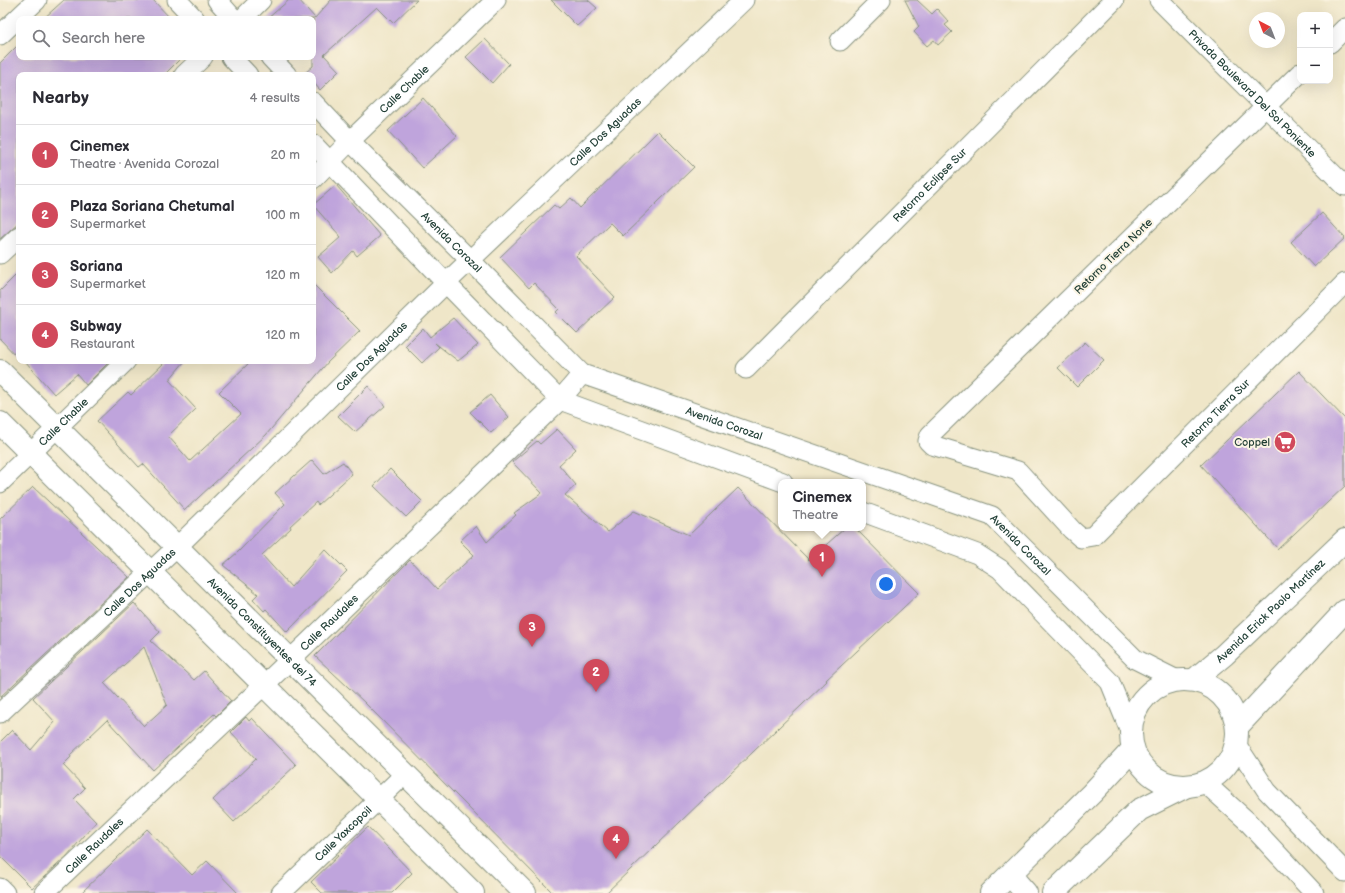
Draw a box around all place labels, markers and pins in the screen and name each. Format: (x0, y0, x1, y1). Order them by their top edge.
supermarket icon: Coppel (1272, 429, 1298, 455)
place label: Coppel (1234, 436, 1270, 449)
pin: 1 (809, 544, 835, 577)
pin: 3 (519, 614, 545, 647)
pin: 2 (583, 659, 609, 692)
pin: 4 (603, 826, 629, 859)

